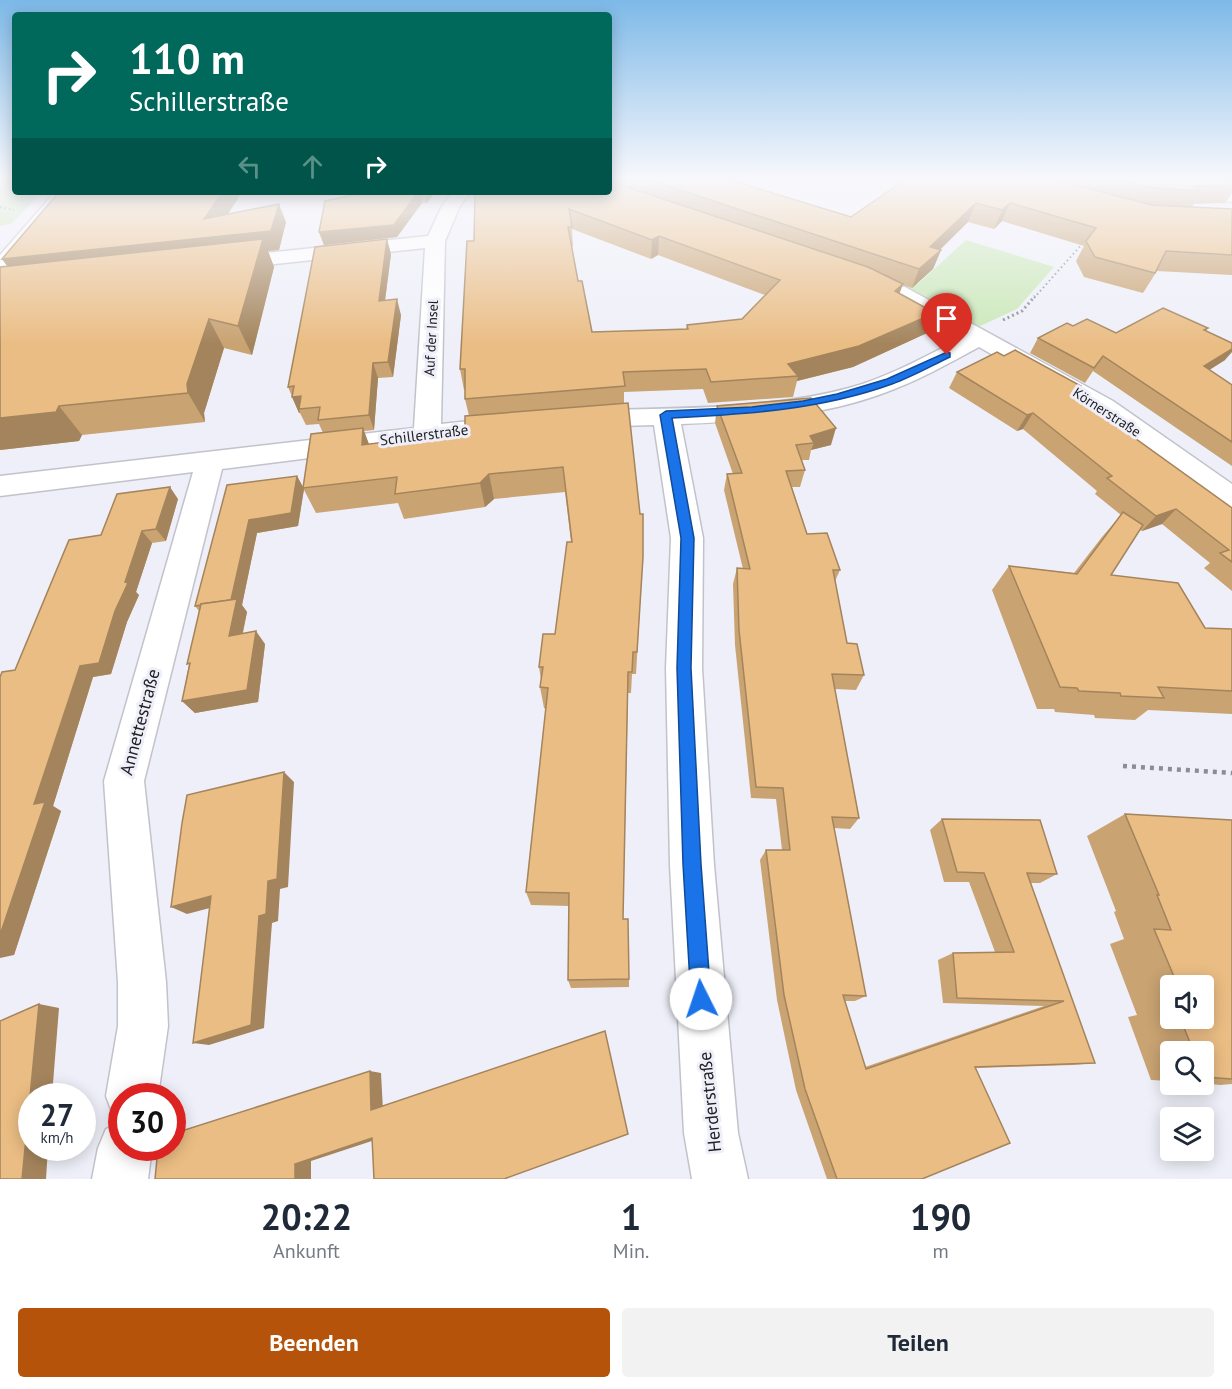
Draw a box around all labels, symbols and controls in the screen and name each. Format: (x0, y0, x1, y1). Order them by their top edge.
text: 110 m (129, 31, 245, 86)
icon: right (30, 36, 108, 114)
text: Schillerstraße (129, 84, 289, 118)
icon: left (233, 150, 266, 183)
icon: ahead (296, 150, 329, 183)
icon: right (359, 150, 392, 183)
pin (921, 293, 972, 355)
street label: Auf der Insel (420, 300, 442, 376)
icon: arrive (930, 302, 963, 335)
street label: Körnerstraße (1070, 383, 1144, 441)
street label: Schillerstraße (379, 420, 469, 449)
street label: Annettestraße (114, 666, 165, 778)
position arrow (669, 967, 733, 1031)
map controls (1160, 975, 1214, 1161)
button: sound (1160, 975, 1214, 1029)
button: search (1160, 1041, 1214, 1095)
street label: Herderstraße (693, 1051, 726, 1153)
speed limit sign: 30 (108, 1083, 186, 1161)
text: 27 (40, 1095, 74, 1134)
button: layers (1160, 1107, 1214, 1161)
text: km/h (41, 1128, 73, 1147)
text: 20:22 (261, 1193, 352, 1240)
text: 1 (621, 1193, 641, 1240)
text: 190 (910, 1193, 971, 1240)
text: Ankunft (273, 1238, 340, 1264)
text: Min. (613, 1238, 649, 1264)
text: m (933, 1238, 949, 1264)
button: Beenden (18, 1308, 610, 1377)
button: Teilen (622, 1308, 1214, 1377)

